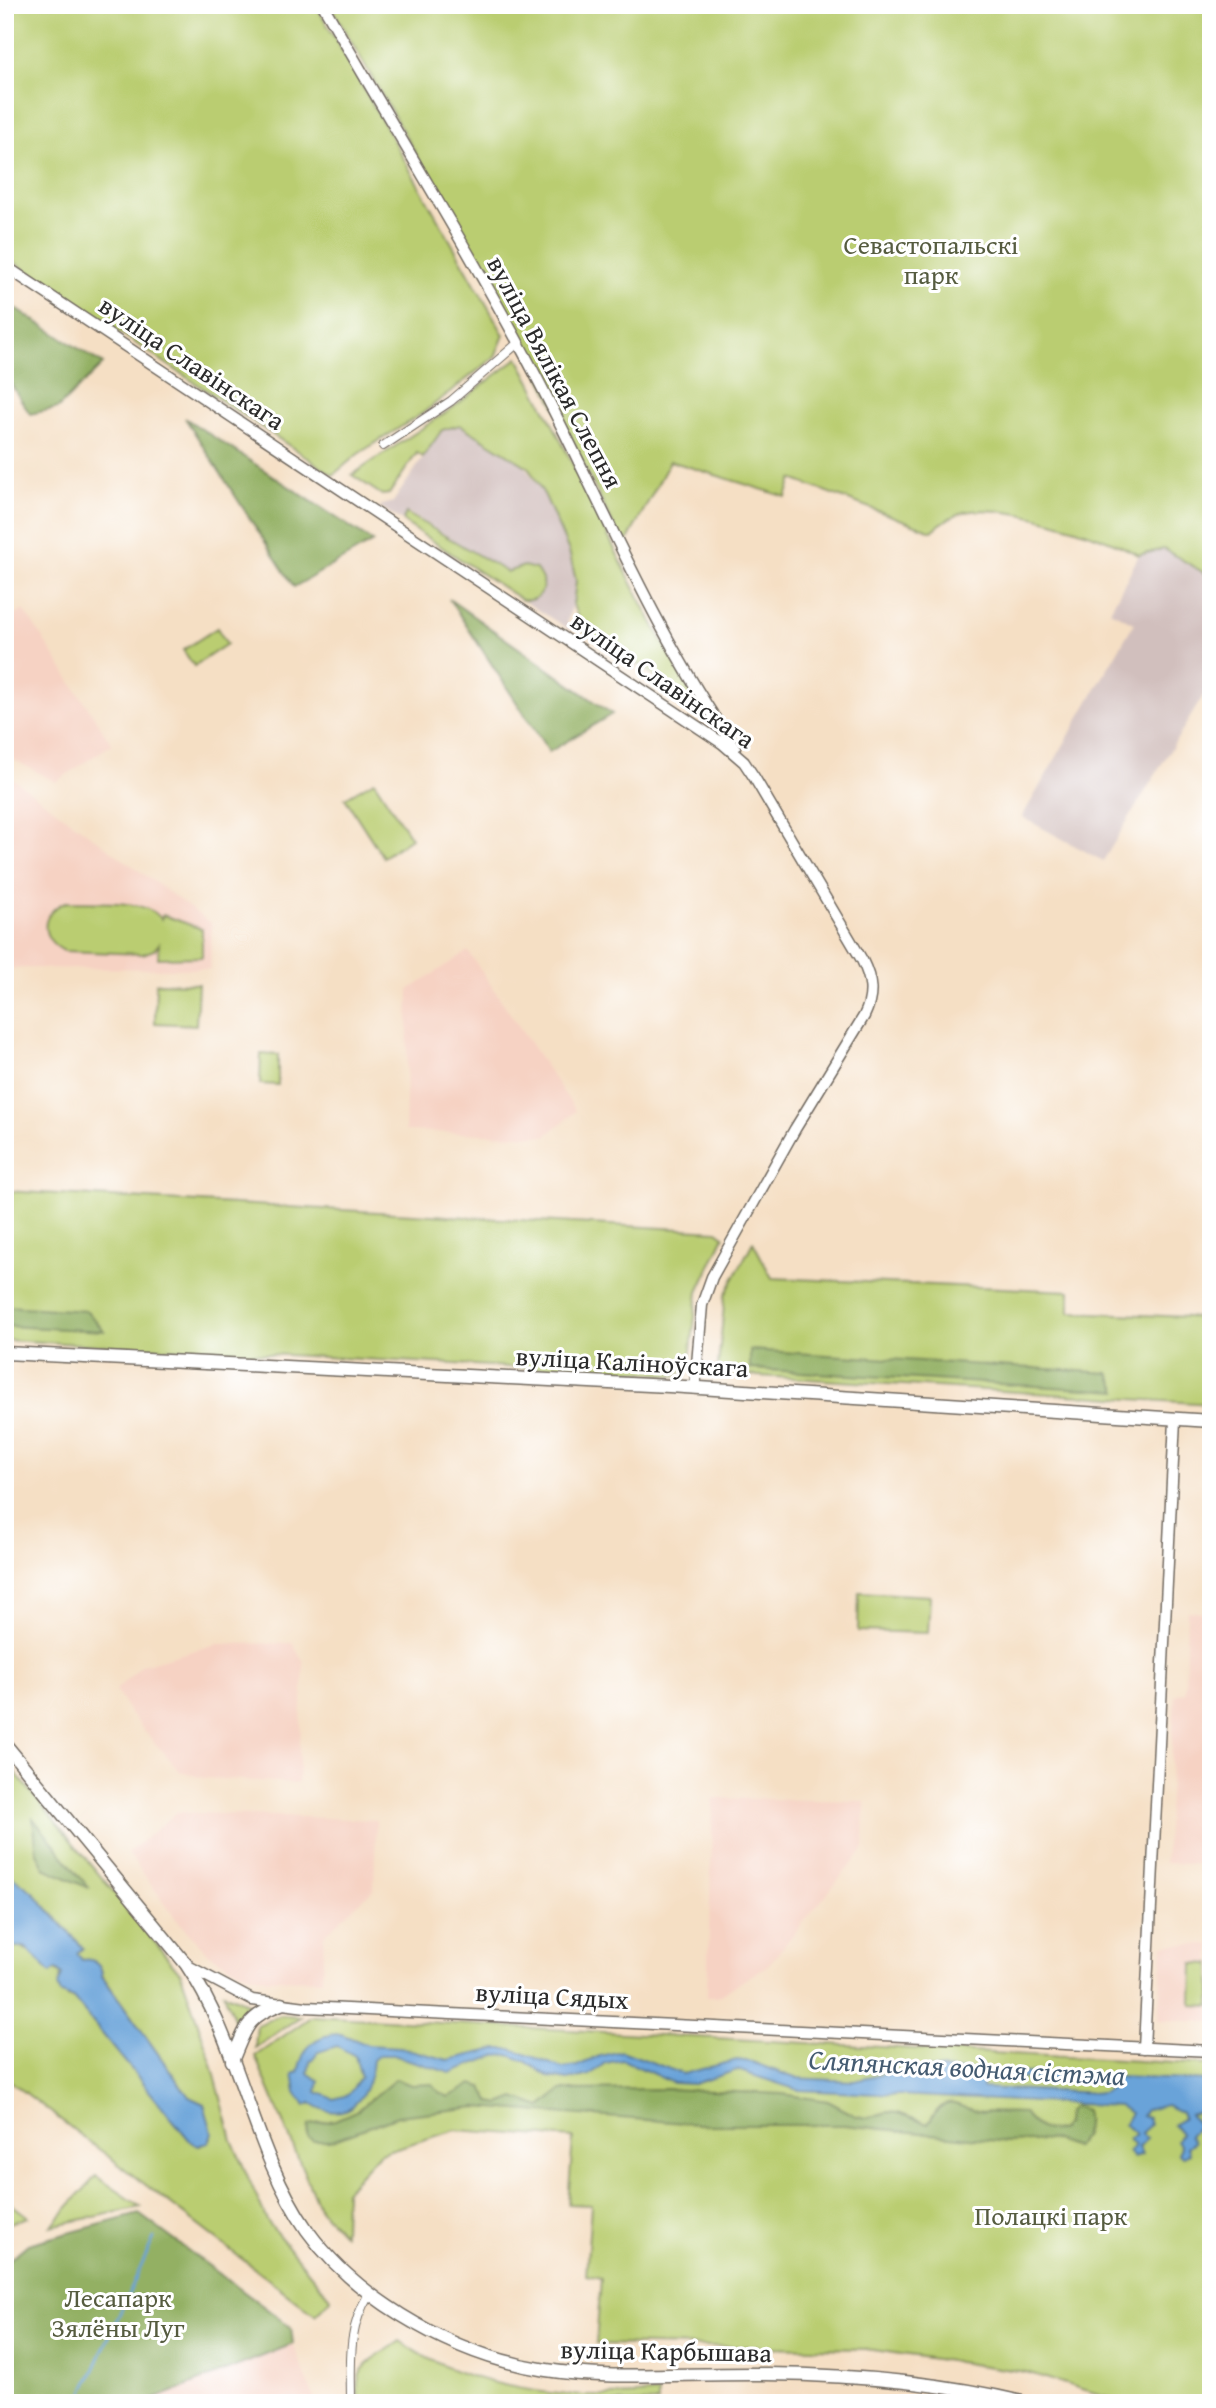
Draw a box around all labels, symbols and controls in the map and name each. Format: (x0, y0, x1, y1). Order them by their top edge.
park label: Севастопальскі парк (844, 225, 1018, 294)
street label: вуліца Вялікая Слепня (478, 249, 633, 495)
street label: вуліца Славінскага (91, 286, 294, 440)
street label: вуліца Славінскага (563, 601, 764, 758)
street label: вуліца Каліноўскага (515, 1336, 750, 1387)
street label: вуліца Сядых (474, 1972, 630, 2019)
water label: Сляпянская водная сістэма (808, 2038, 1126, 2095)
park label: Полацкі парк (975, 2196, 1128, 2235)
park label: Лесапарк Зялёны Луг (52, 2278, 184, 2347)
street label: вуліца Карбышава (560, 2329, 773, 2372)

